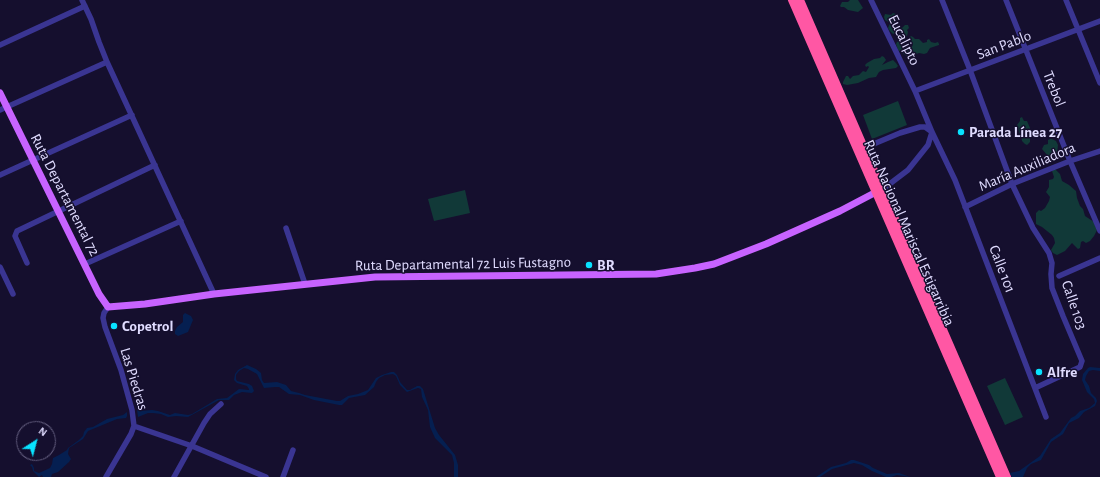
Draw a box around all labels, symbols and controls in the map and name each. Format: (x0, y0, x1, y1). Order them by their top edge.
street label: Eucalipto (884, 12, 924, 68)
street label: San Pablo (974, 26, 1034, 64)
street label: Trebol (1039, 69, 1069, 109)
place label: Parada Línea 27 (969, 123, 1062, 141)
marker: Parada Línea 27 (956, 127, 966, 137)
street label: Ruta Departamental 72 (26, 131, 104, 259)
street label: Ruta Nacional Mariscal Estigarribia (860, 137, 958, 329)
street label: María Auxiliadora (976, 139, 1078, 195)
street label: Calle 101 (985, 243, 1019, 295)
street label: Ruta Departamental 72 Luis Fustagno (355, 253, 571, 275)
place label: BR (597, 256, 615, 274)
marker: BR (584, 260, 594, 270)
street label: Calle 103 (1057, 278, 1091, 332)
place label: Copetrol (122, 317, 173, 335)
marker: Copetrol (109, 321, 119, 331)
street label: Las Piedras (116, 346, 152, 412)
place label: Alfre (1047, 363, 1077, 381)
marker: Alfre (1034, 367, 1044, 377)
north arrow (16, 421, 56, 461)
text: N (36, 425, 49, 438)

